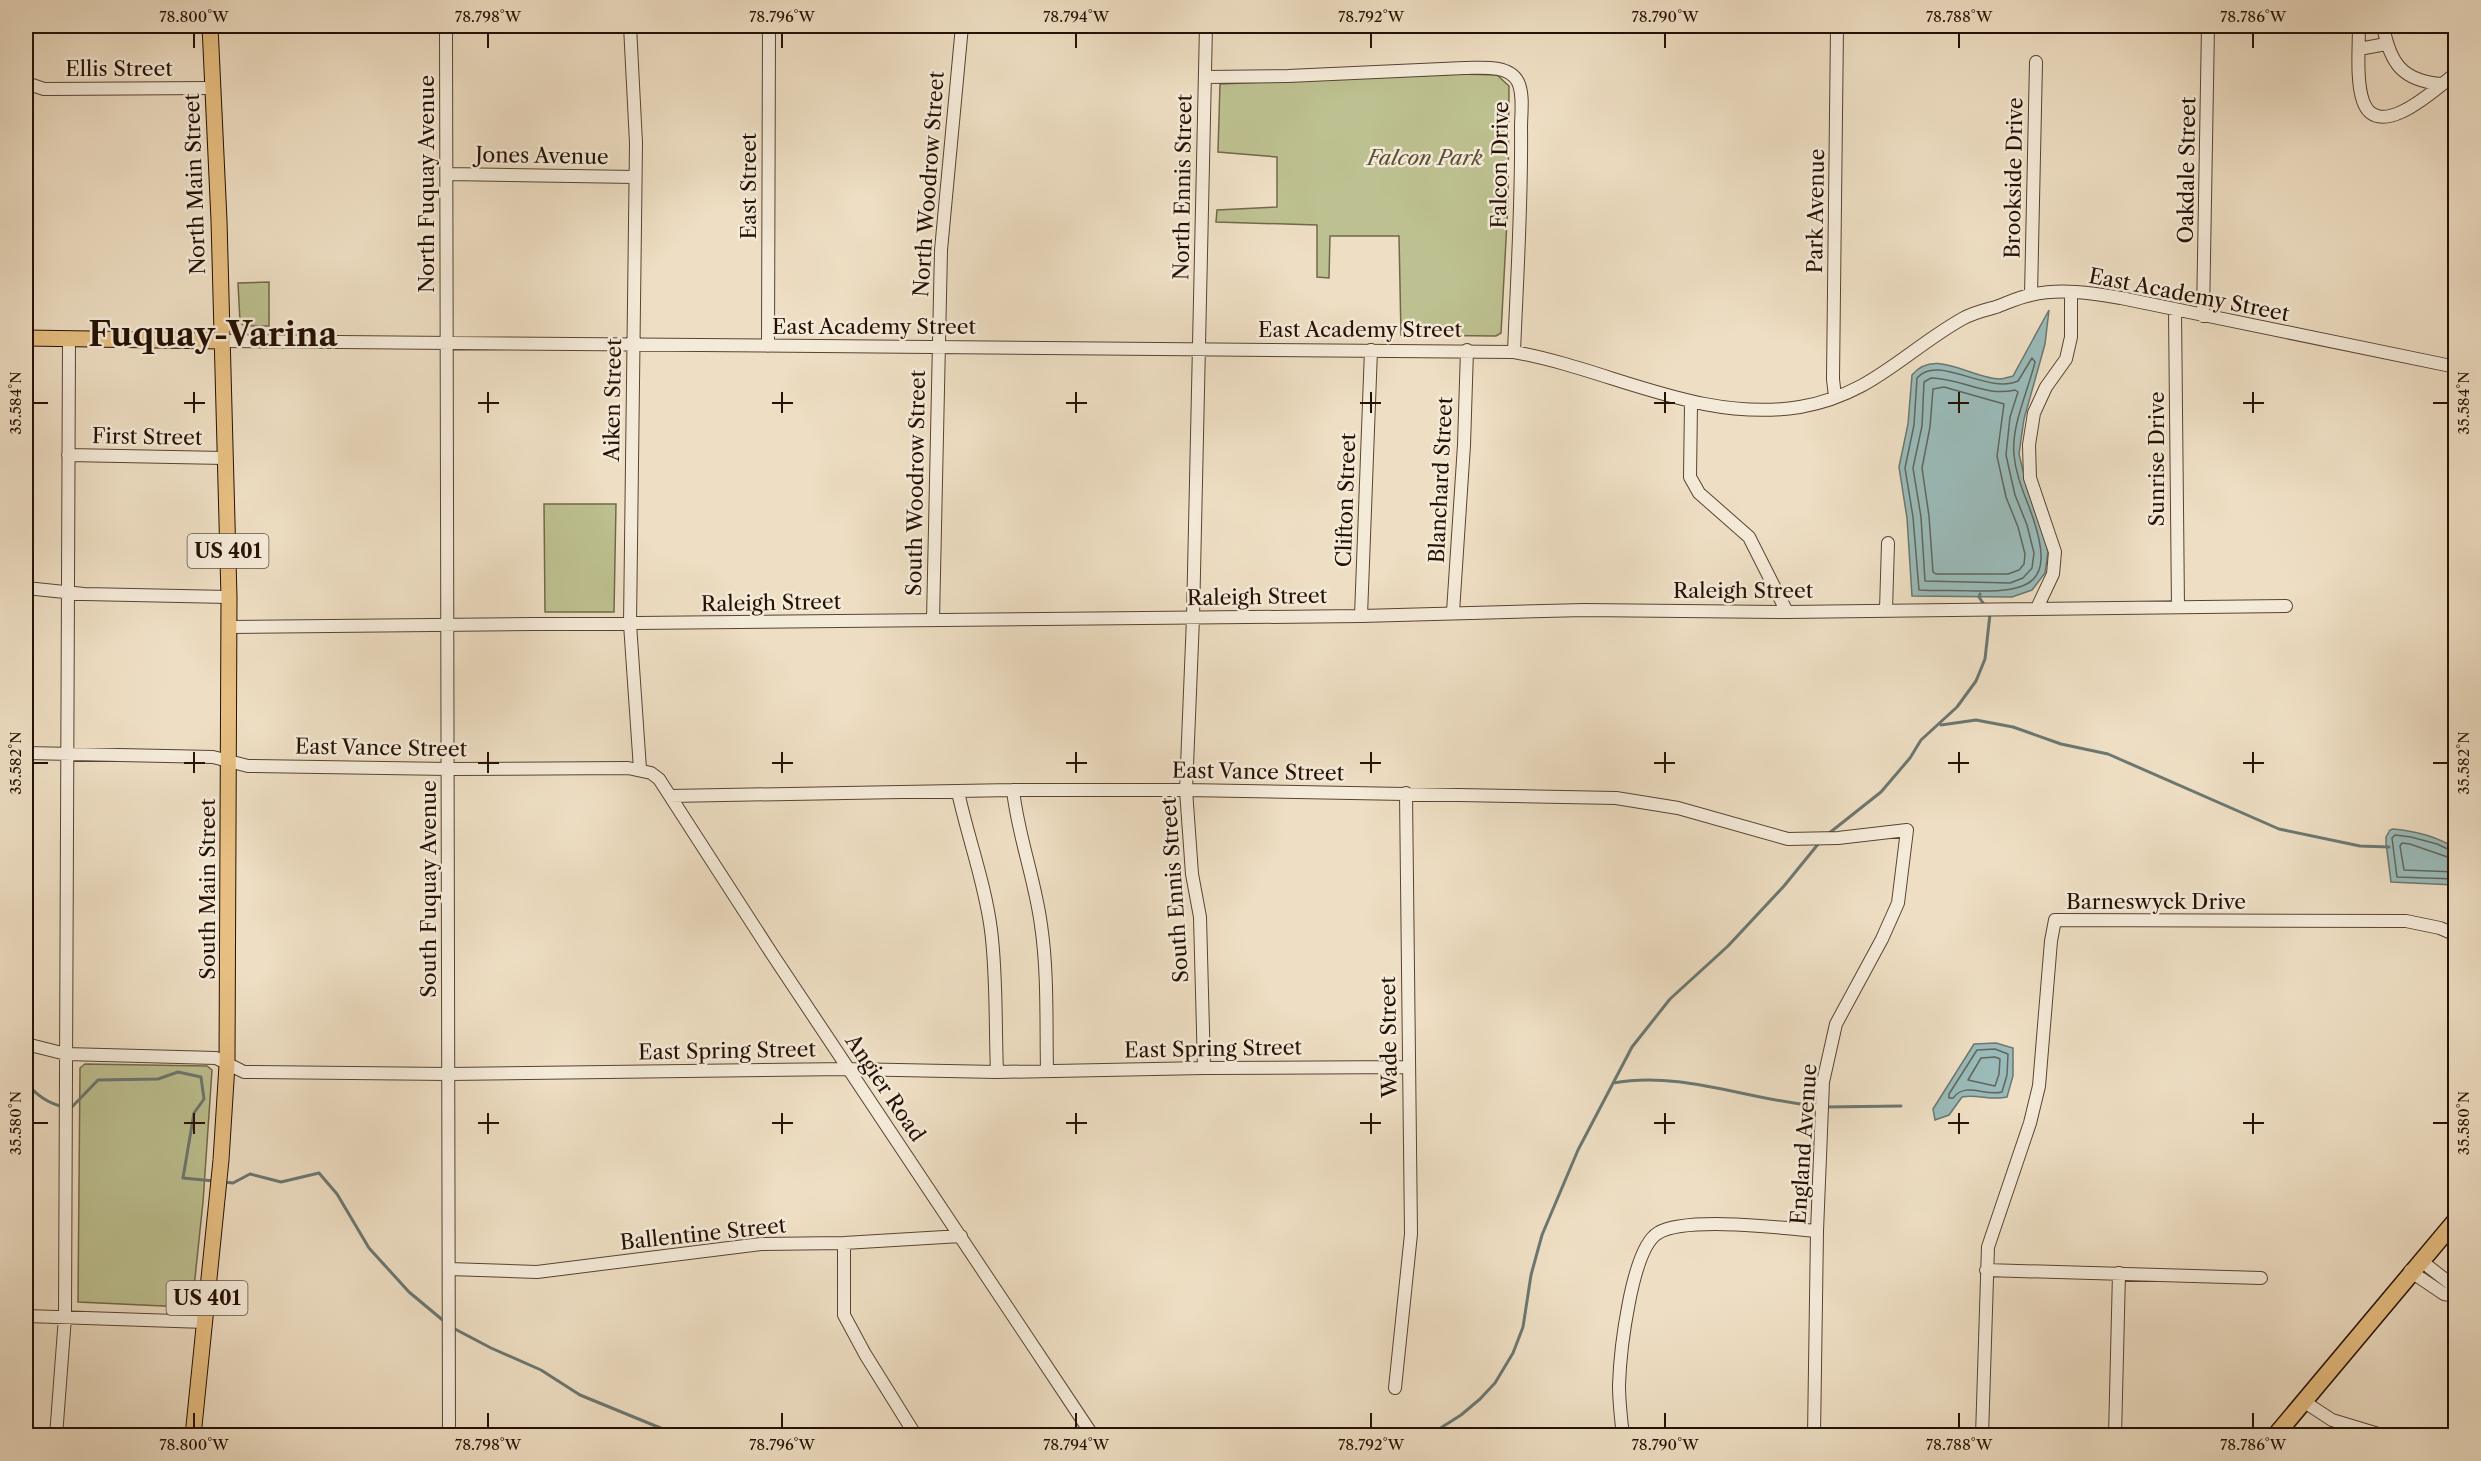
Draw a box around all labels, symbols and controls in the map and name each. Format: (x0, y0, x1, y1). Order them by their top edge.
text: 78.800°W (159, 7, 229, 26)
text: 78.798°W (455, 7, 522, 26)
text: 78.796°W (749, 7, 816, 26)
text: 78.794°W (1043, 7, 1110, 26)
text: 78.792°W (1338, 7, 1405, 26)
text: 78.790°W (1631, 7, 1699, 26)
text: 78.788°W (1926, 7, 1993, 26)
text: 78.786°W (2220, 7, 2287, 26)
street label: Ellis Street (65, 56, 173, 81)
street label: North Woodrow Street (908, 70, 949, 298)
street label: North Fuquay Avenue (414, 75, 439, 293)
street label: North Main Street (179, 92, 210, 275)
street label: North Ennis Street (1168, 93, 1197, 280)
street label: Oakdale Street (2173, 96, 2200, 244)
street label: Brookside Drive (2000, 97, 2027, 259)
street label: Falcon Drive (1486, 101, 1513, 229)
street label: East Street (736, 132, 761, 240)
street label: Jones Avenue (472, 142, 609, 169)
park label: Falcon Park (1365, 145, 1483, 170)
street label: Park Avenue (1802, 148, 1829, 273)
street label: East Academy Street (2087, 263, 2292, 326)
district label: Fuquay-Varina (88, 314, 339, 355)
street label: East Academy Street (772, 314, 976, 339)
street label: East Academy Street (1258, 317, 1462, 342)
street label: Aiken Street (599, 338, 626, 463)
street label: South Woodrow Street (901, 369, 930, 596)
text: 35.584°N (6, 371, 25, 435)
text: 35.584°N (2454, 371, 2473, 435)
street label: Sunrise Drive (2144, 392, 2169, 526)
street label: Blanchard Street (1424, 396, 1457, 564)
street label: First Street (92, 423, 203, 450)
street label: Clifton Street (1331, 432, 1360, 568)
road number: US 401 (188, 534, 268, 568)
street label: Raleigh Street (1673, 578, 1814, 603)
street label: Raleigh Street (1187, 583, 1328, 610)
street label: Raleigh Street (701, 589, 842, 616)
text: 35.582°N (6, 731, 25, 795)
text: 35.582°N (2454, 731, 2473, 795)
street label: East Vance Street (295, 733, 468, 762)
street label: East Vance Street (1172, 757, 1345, 786)
street label: South Fuquay Avenue (416, 780, 441, 998)
street label: South Ennis Street (1156, 796, 1193, 984)
street label: South Main Street (195, 798, 220, 980)
street label: Barneswyck Drive (2066, 889, 2246, 914)
street label: Wade Street (1375, 975, 1402, 1099)
street label: Angier Road (840, 1029, 931, 1146)
street label: East Spring Street (1124, 1034, 1303, 1063)
street label: East Spring Street (638, 1036, 817, 1065)
street label: England Avenue (1785, 1063, 1822, 1225)
text: 35.580°N (6, 1091, 25, 1155)
text: 35.580°N (2454, 1091, 2473, 1155)
street label: Ballentine Street (619, 1212, 788, 1255)
road number: US 401 (166, 1281, 248, 1315)
text: 78.800°W (159, 1435, 229, 1454)
text: 78.798°W (455, 1435, 522, 1454)
text: 78.796°W (749, 1435, 816, 1454)
text: 78.794°W (1043, 1435, 1110, 1454)
text: 78.792°W (1338, 1435, 1405, 1454)
text: 78.790°W (1631, 1435, 1699, 1454)
text: 78.788°W (1926, 1435, 1993, 1454)
text: 78.786°W (2220, 1435, 2287, 1454)

